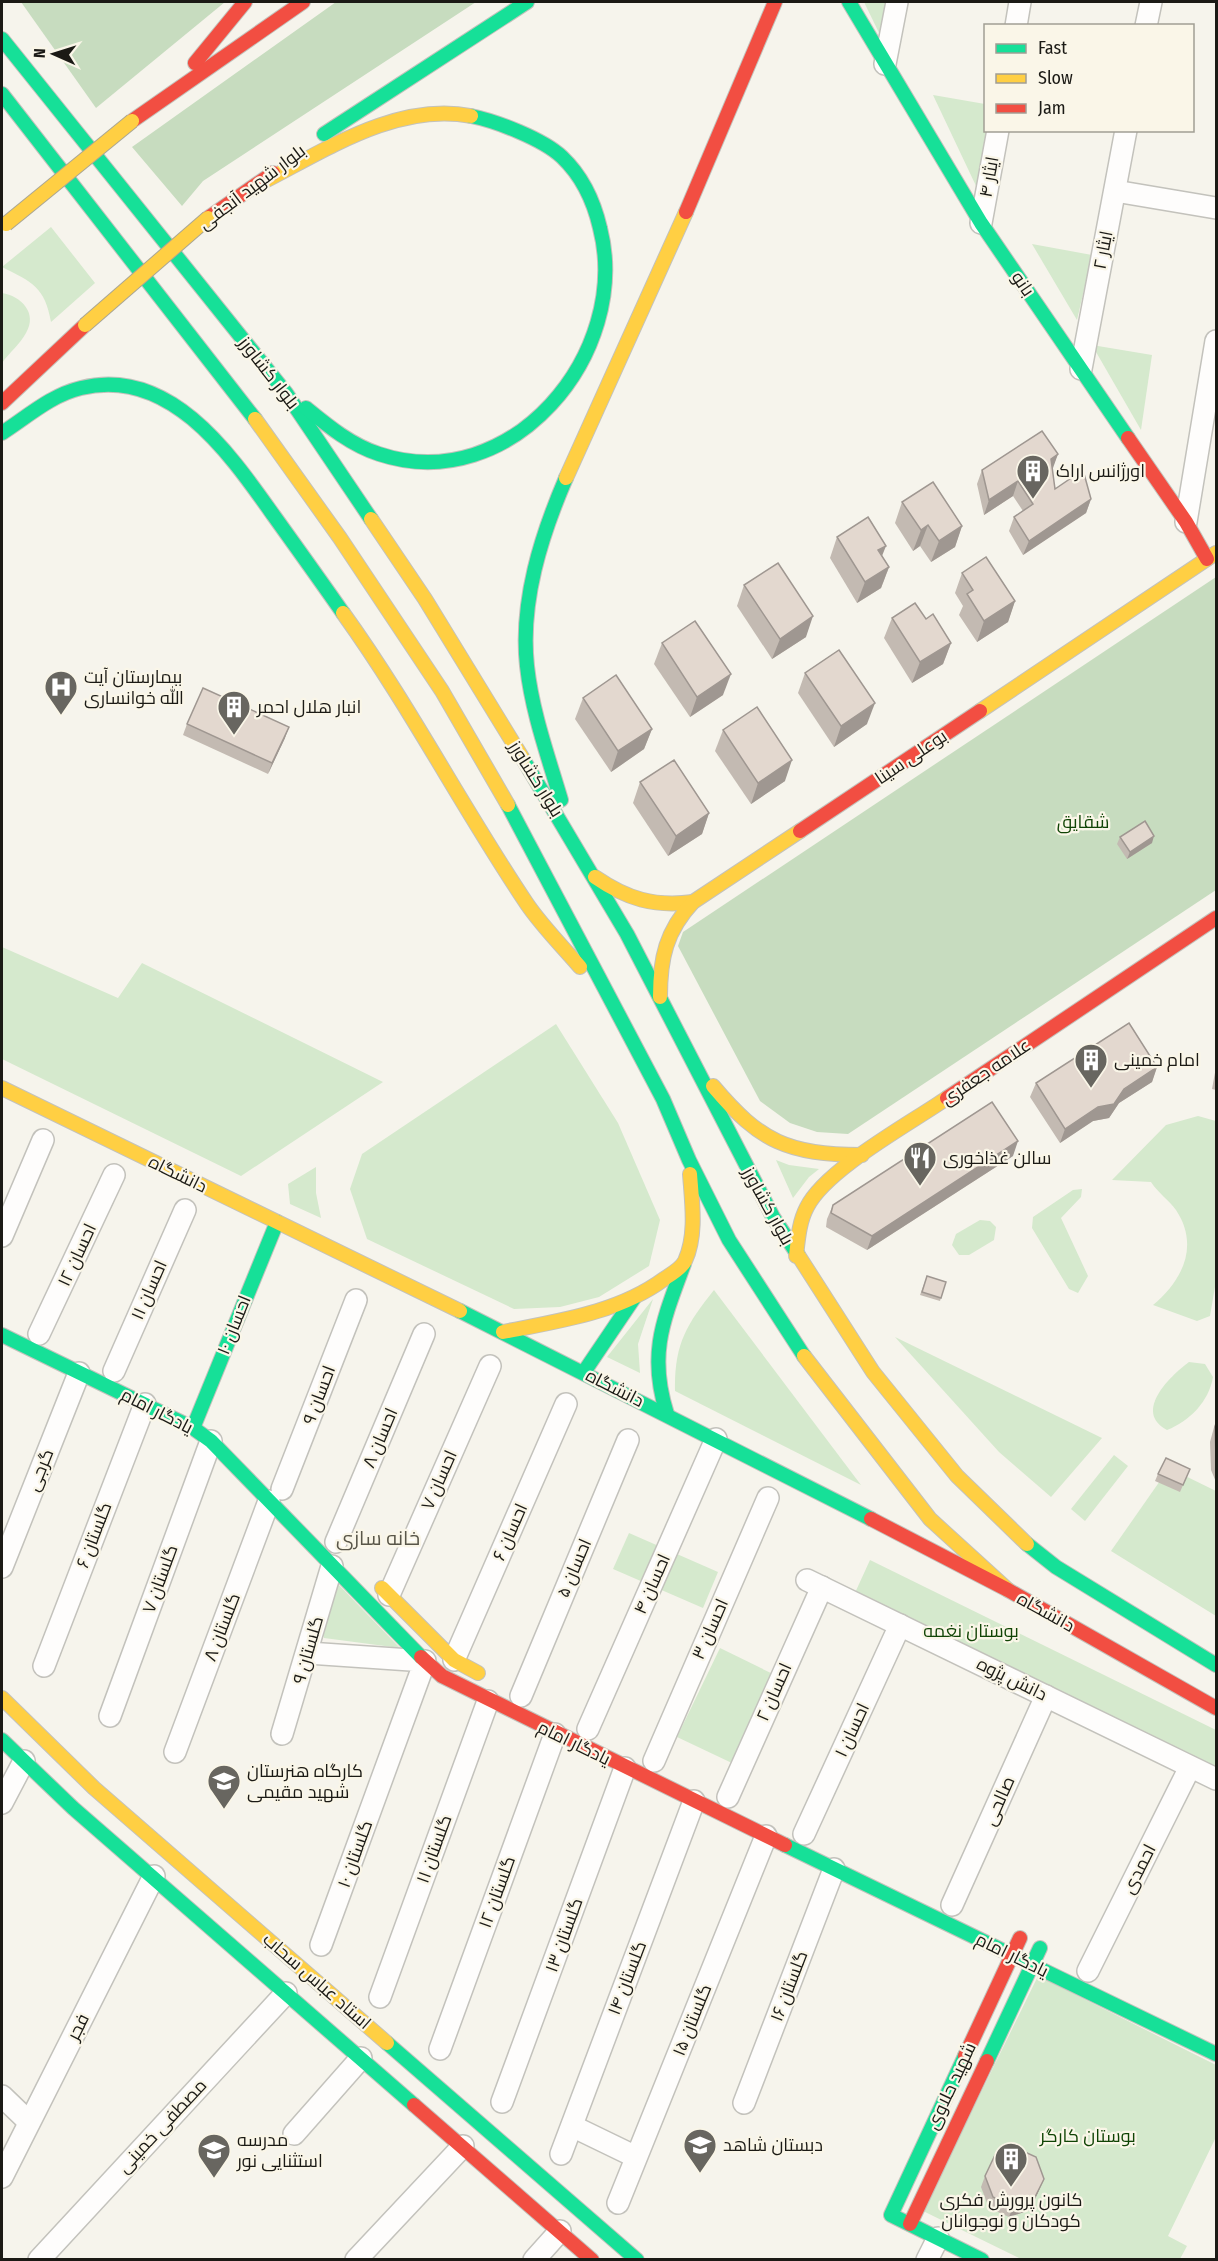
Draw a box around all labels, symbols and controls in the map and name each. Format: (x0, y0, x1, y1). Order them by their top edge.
north arrow (24, 24, 84, 84)
legend (984, 24, 1194, 132)
text: Fast (1038, 37, 1067, 59)
text: N (30, 48, 49, 59)
text: Slow (1038, 67, 1073, 89)
text: Jam (1038, 97, 1066, 119)
street label: بلوار شهید آنجفی (194, 140, 310, 234)
street label: ایثار ۴ (975, 155, 1003, 199)
street label: ایثار ۲ (1089, 229, 1117, 271)
street label: بانو (1007, 267, 1039, 301)
street label: بلوار کشاورز (233, 332, 304, 414)
building icon: اورژانس اراک (1015, 453, 1051, 500)
place label: اورژانس اراک (1056, 460, 1145, 482)
place label: بیمارستان آیت الله خوانساری (84, 666, 184, 709)
hospital icon: بیمارستان آیت الله خوانساری (43, 669, 79, 716)
building icon: انبار هلال احمر (216, 689, 252, 736)
place label: انبار هلال احمر (256, 696, 361, 718)
street label: بوعلی سینا (871, 725, 951, 789)
street label: بلوار کشاورز (503, 736, 568, 821)
park label: شقایق (1057, 811, 1109, 834)
street label: علامه جعفری (937, 1034, 1035, 1110)
building icon: امام خمینی (1073, 1042, 1109, 1089)
place label: امام خمینی (1114, 1049, 1200, 1072)
restaurant icon: سالن غذاخوری (902, 1140, 938, 1187)
place label: سالن غذاخوری (943, 1147, 1051, 1169)
street label: دانشگاه (145, 1150, 211, 1198)
street label: بلوار کشاورز (737, 1162, 798, 1249)
street label: احسان ۱۲ (53, 1220, 101, 1290)
street label: احسان ۱۱ (126, 1257, 172, 1323)
street label: احسان ۱۰ (212, 1292, 256, 1358)
street label: احسان ۹ (298, 1362, 340, 1428)
street label: دانشگاه (582, 1364, 648, 1412)
street label: یادگار امام (117, 1383, 197, 1440)
street label: احسان ۸ (358, 1405, 402, 1471)
street label: گرجی (22, 1446, 58, 1494)
street label: احسان ۷ (416, 1447, 462, 1513)
street label: گلستان ۶ (71, 1499, 117, 1571)
street label: احسان ۶ (488, 1500, 532, 1564)
district label: خانه سازی (336, 1526, 420, 1551)
street label: احسان ۵ (552, 1535, 596, 1601)
street label: گلستان ۷ (137, 1542, 183, 1616)
street label: احسان ۴ (629, 1550, 675, 1618)
street label: دانشگاه (1013, 1587, 1079, 1637)
street label: گلستان ۸ (199, 1590, 245, 1664)
street label: احسان ۳ (687, 1595, 733, 1663)
street label: گلستان ۹ (288, 1614, 328, 1686)
park label: بوستان نغمه (923, 1620, 1019, 1642)
street label: دانش پژوه (973, 1653, 1051, 1706)
street label: احسان ۲ (751, 1660, 797, 1724)
street label: احسان ۱ (830, 1699, 874, 1761)
street label: یادگار امام (534, 1716, 614, 1771)
place label: کارگاه هنرستان شهید مقیمی (247, 1760, 363, 1803)
school or university icon: کارگاه هنرستان شهید مقیمی (206, 1763, 242, 1810)
street label: صالحی (978, 1773, 1020, 1829)
street label: گلستان ۱۱ (412, 1812, 456, 1886)
street label: گلستان ۱۰ (333, 1817, 377, 1891)
street label: احمدی (1117, 1841, 1161, 1897)
street label: گلستان ۱۲ (474, 1853, 520, 1931)
street label: گلستان ۱۳ (540, 1895, 588, 1975)
street label: استاد عباس سحاب (259, 1928, 375, 2034)
street label: یادگار امام (972, 1928, 1052, 1983)
street label: گلستان ۱۴ (603, 1938, 651, 2018)
street label: گلستان ۱۶ (765, 1947, 813, 2025)
street label: گلستان ۱۵ (668, 1981, 716, 2059)
street label: فجر (62, 2010, 94, 2045)
street label: شهید حلاوی (921, 2039, 981, 2133)
street label: مصطفی خمینی (113, 2074, 211, 2178)
park label: بوستان کارگر (1039, 2125, 1136, 2147)
school or university icon: دبستان شاهد (682, 2127, 718, 2174)
place label: مدرسه استثنایی نور (236, 2129, 323, 2172)
school or university icon: مدرسه استثنایی نور (196, 2132, 232, 2179)
place label: دبستان شاهد (723, 2134, 823, 2156)
building icon: کانون پرورش فکری کودکان و نوجوانان (993, 2141, 1029, 2188)
place label: کانون پرورش فکری کودکان و نوجوانان (939, 2189, 1083, 2232)

